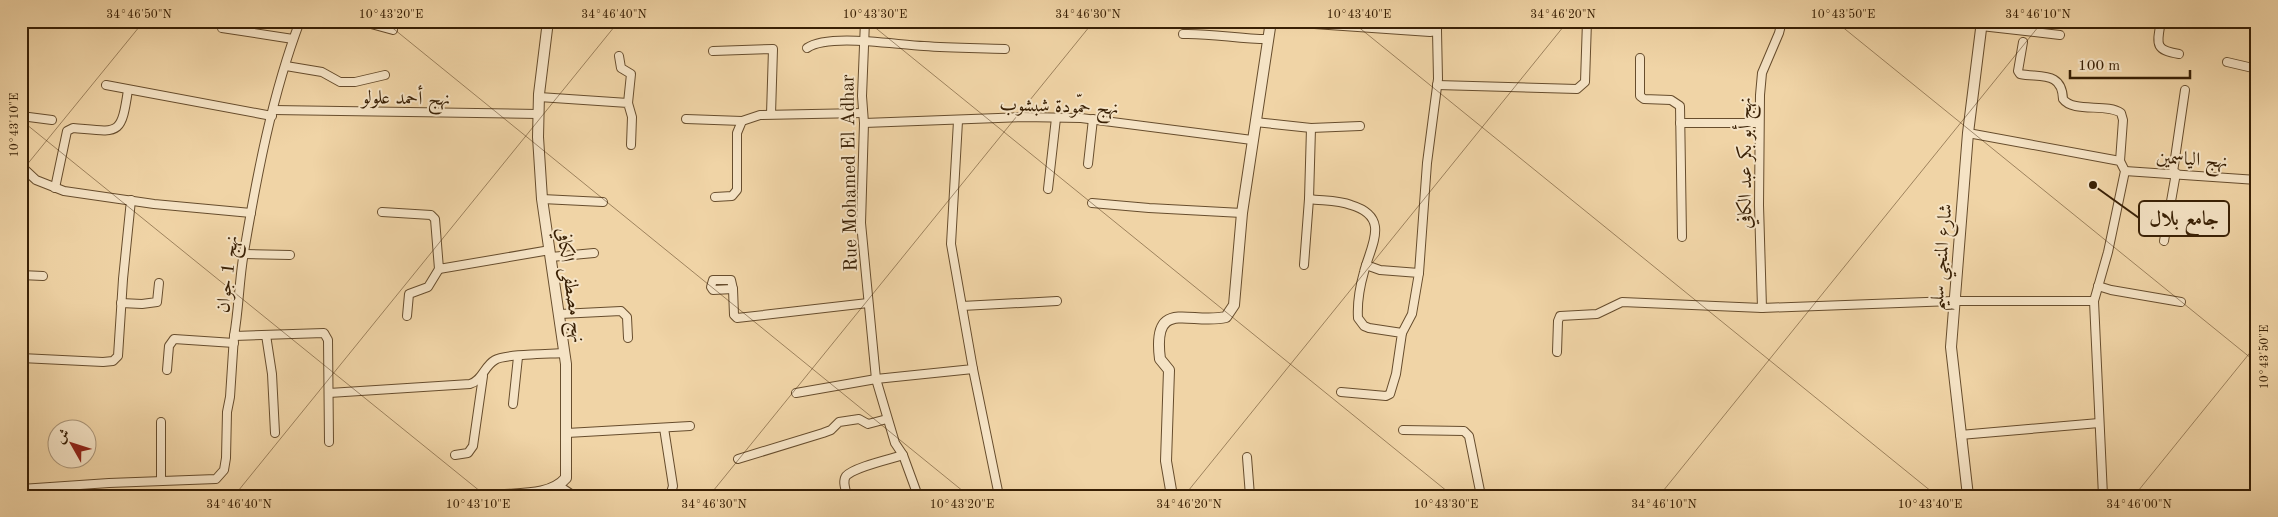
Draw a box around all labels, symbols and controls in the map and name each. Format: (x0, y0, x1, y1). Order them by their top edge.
text: 34°46'50"N (106, 8, 172, 21)
text: 10°43'50"E (1811, 8, 1875, 21)
text: 10°43'20"E (359, 9, 423, 21)
text: 34°46'40"N (581, 9, 647, 21)
text: 10°43'30"E (843, 9, 907, 21)
text: 34°46'30"N (1055, 9, 1121, 21)
text: 10°43'40"E (1327, 9, 1391, 21)
text: 34°46'20"N (1530, 9, 1596, 21)
text: 34°46'10"N (2005, 9, 2071, 21)
scale bar (2070, 48, 2190, 80)
text: 100 m (2078, 59, 2120, 74)
street label: Rue Mohamed El Adhar (839, 74, 862, 272)
street label: نهج أحمد علولو (360, 84, 450, 116)
street label: نهج حمّودة شبشوب (999, 91, 1119, 125)
text: 10°43'10"E (9, 93, 21, 157)
street label: نهج أبو بكر عبد الكافي (1732, 97, 1762, 229)
street label: نهج الياسمين (2155, 149, 2228, 178)
callout: جامع بلال (2139, 201, 2229, 236)
street label: شارع المنجي سليم (1928, 203, 1965, 312)
text: جامع بلال (2149, 209, 2219, 237)
street label: نهج مصطفى الكافي (546, 226, 589, 345)
street label: نهج 1 جوان (214, 234, 249, 315)
text: 10°43'50"E (2258, 325, 2271, 389)
north arrow (48, 420, 98, 470)
text: ش (53, 427, 73, 446)
text: 34°46'40"N (206, 499, 272, 511)
text: 10°43'10"E (446, 499, 510, 511)
text: 34°46'30"N (681, 499, 747, 511)
text: 10°43'20"E (930, 499, 994, 511)
text: 34°46'20"N (1156, 499, 1222, 511)
text: 10°43'30"E (1414, 499, 1478, 511)
text: 34°46'10"N (1631, 499, 1697, 511)
text: 10°43'40"E (1898, 499, 1962, 511)
text: 34°46'00"N (2106, 499, 2172, 511)

